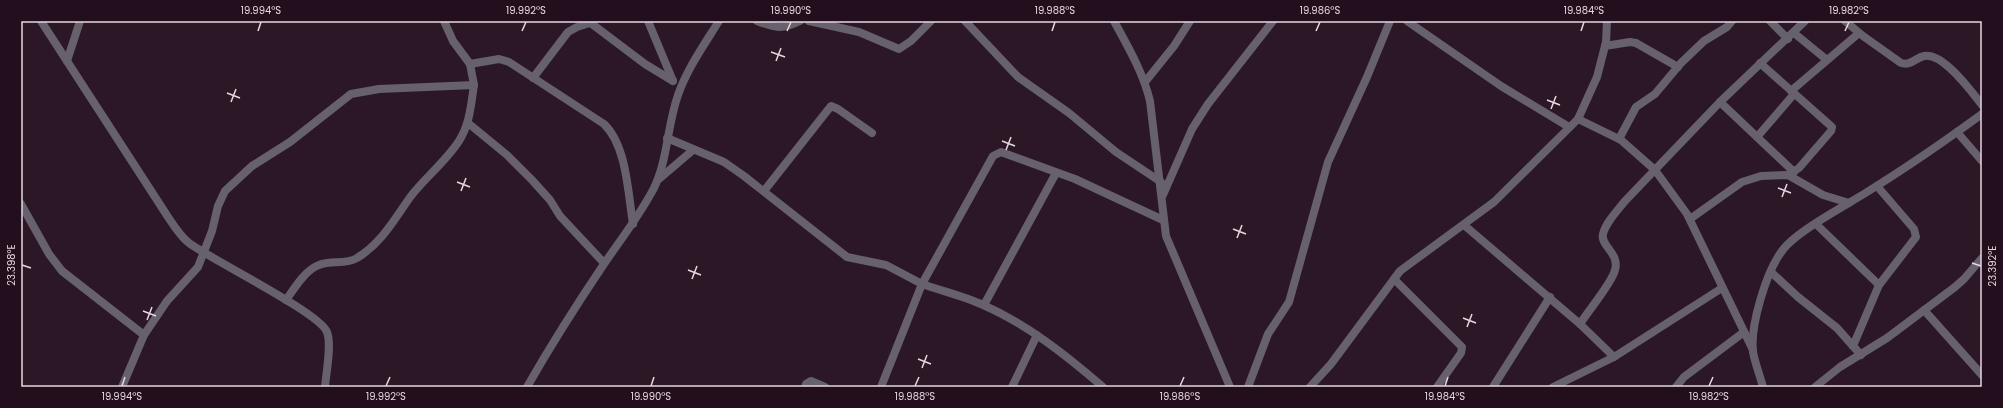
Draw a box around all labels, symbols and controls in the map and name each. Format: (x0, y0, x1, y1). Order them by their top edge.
text: 19.994°S (241, 3, 281, 18)
text: 19.992°S (506, 3, 546, 18)
text: 19.990°S (771, 3, 811, 18)
text: 19.988°S (1035, 3, 1075, 18)
text: 19.986°S (1300, 3, 1340, 18)
text: 19.984°S (1564, 3, 1604, 18)
text: 19.982°S (1829, 3, 1869, 18)
text: 23.398°E (4, 244, 19, 286)
text: 23.392°E (1985, 246, 2000, 286)
text: 19.994°S (102, 389, 142, 404)
text: 19.992°S (366, 389, 406, 404)
text: 19.990°S (631, 389, 671, 404)
text: 19.988°S (895, 389, 935, 404)
text: 19.986°S (1160, 389, 1200, 404)
text: 19.984°S (1425, 389, 1465, 404)
text: 19.982°S (1689, 389, 1729, 404)

